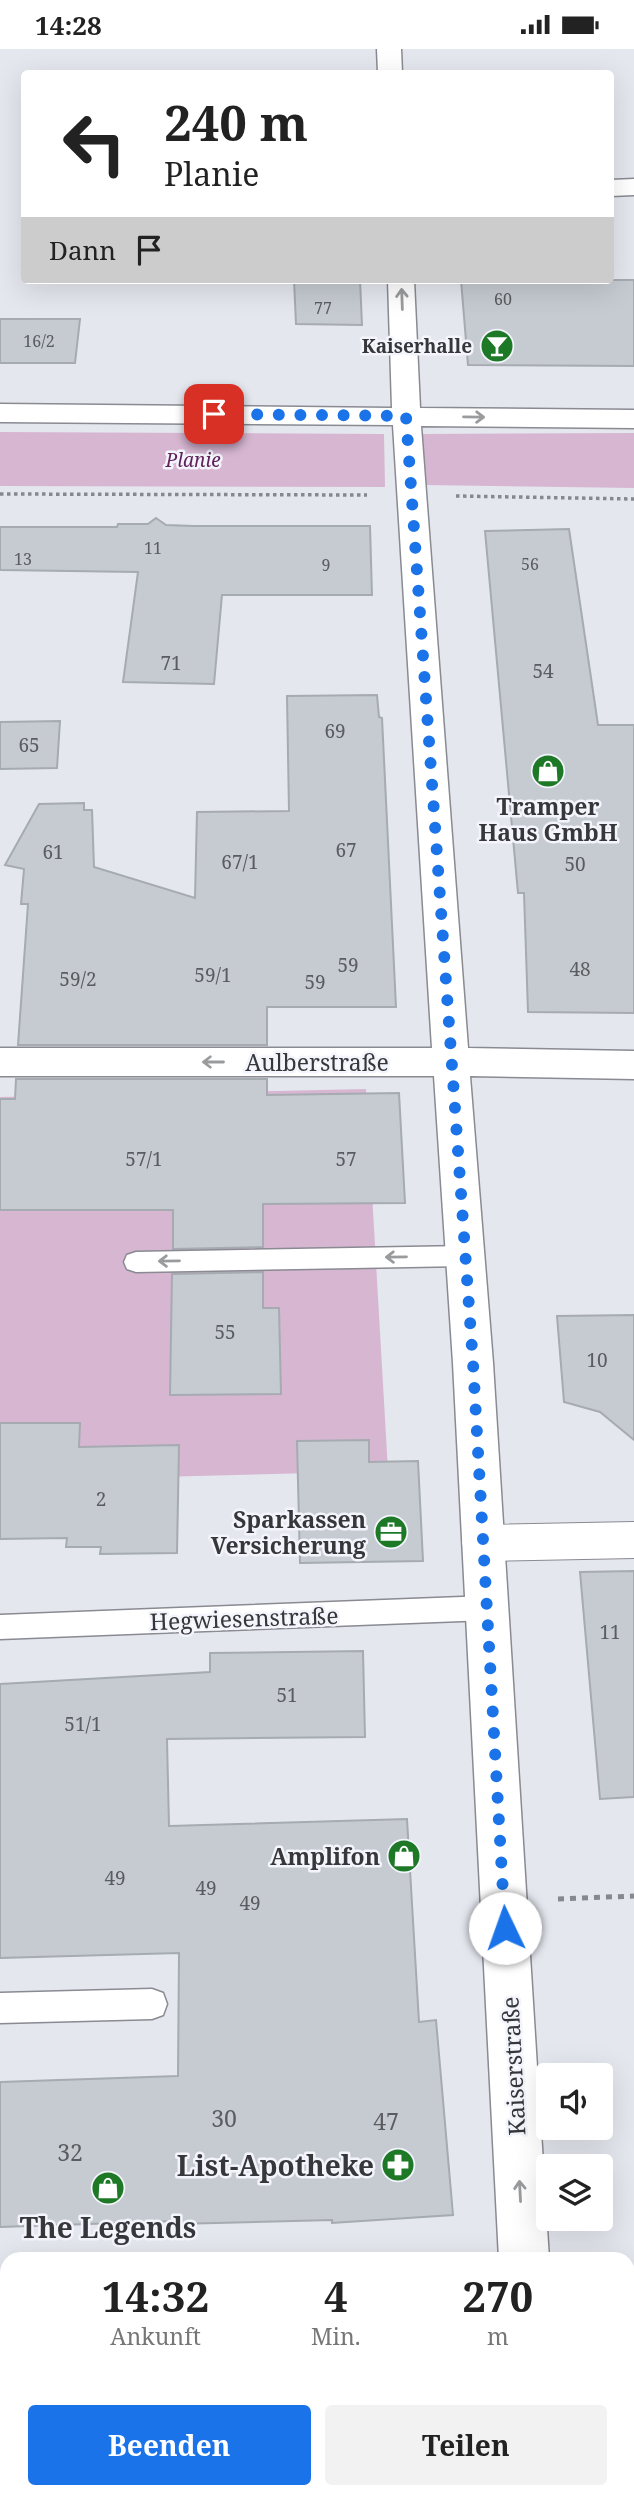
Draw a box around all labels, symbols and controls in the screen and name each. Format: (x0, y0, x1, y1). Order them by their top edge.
text: 14:28 (35, 7, 102, 43)
text: 240 m (164, 89, 308, 155)
icon: left (49, 98, 140, 189)
text: Planie (164, 152, 259, 195)
icon: arrive (130, 231, 168, 269)
text: Dann (49, 232, 116, 268)
one-way arrow (395, 288, 408, 311)
house number: 60 (494, 288, 512, 310)
house number: 77 (314, 297, 332, 319)
bar icon: Kaiserhalle (478, 327, 516, 365)
house number: 16/2 (23, 330, 55, 352)
place label: Kaiserhalle (362, 333, 472, 359)
pin (184, 384, 244, 444)
icon: arrive (195, 395, 233, 433)
one-way arrow (462, 410, 485, 424)
park label: Planie (164, 447, 221, 473)
house number: 11 (144, 537, 162, 559)
house number: 13 (14, 548, 32, 570)
house number: 56 (521, 553, 539, 575)
house number: 9 (322, 554, 330, 576)
house number: 71 (160, 650, 182, 676)
house number: 54 (532, 658, 554, 684)
house number: 69 (324, 718, 346, 744)
house number: 65 (18, 732, 40, 758)
shop icon: Tramper Haus GmbH (529, 752, 567, 790)
place label: Tramper Haus GmbH (478, 790, 618, 848)
house number: 67 (335, 837, 357, 863)
house number: 61 (42, 839, 64, 865)
house number: 67/1 (221, 849, 259, 875)
house number: 50 (564, 851, 586, 877)
house number: 59 (337, 952, 359, 978)
house number: 48 (569, 956, 591, 982)
house number: 59/1 (194, 962, 232, 988)
house number: 59/2 (59, 966, 97, 992)
house number: 59 (304, 969, 326, 995)
street label: Aulberstraße (245, 1046, 389, 1078)
one-way arrow (201, 1055, 224, 1069)
house number: 57/1 (125, 1146, 163, 1172)
house number: 57 (335, 1146, 357, 1172)
one-way arrow (385, 1251, 408, 1264)
one-way arrow (158, 1254, 181, 1268)
house number: 55 (214, 1319, 236, 1345)
house number: 10 (586, 1347, 608, 1373)
house number: 2 (96, 1486, 106, 1512)
place label: Sparkassen Versicherung (211, 1503, 366, 1561)
office icon: Sparkassen Versicherung (372, 1513, 410, 1551)
street label: Hegwiesenstraße (149, 1599, 339, 1637)
house number: 11 (599, 1619, 621, 1645)
house number: 51 (276, 1682, 298, 1708)
house number: 51/1 (64, 1711, 102, 1737)
shop icon: Amplifon (385, 1837, 423, 1875)
place label: Amplifon (270, 1840, 380, 1872)
house number: 49 (104, 1865, 126, 1891)
house number: 49 (195, 1875, 217, 1901)
house number: 49 (239, 1890, 261, 1916)
position arrow (468, 1891, 542, 1965)
street label: Kaiserstraße (493, 1996, 533, 2136)
map controls (536, 2063, 613, 2231)
button: sound (536, 2063, 613, 2140)
house number: 30 (211, 2102, 237, 2134)
house number: 47 (373, 2105, 399, 2137)
house number: 32 (57, 2136, 83, 2168)
place label: List-Apotheke (177, 2146, 374, 2184)
pharmacy icon: List-Apotheke (379, 2146, 417, 2184)
button: layers (536, 2154, 613, 2231)
shop icon: The Legends (89, 2169, 127, 2207)
one-way arrow (513, 2180, 526, 2203)
place label: The Legends (20, 2208, 196, 2246)
text: 14:32 (102, 2267, 209, 2324)
text: 4 (324, 2267, 348, 2324)
text: 270 (462, 2267, 533, 2324)
text: Ankunft (110, 2320, 201, 2352)
text: Min. (311, 2320, 361, 2352)
text: m (487, 2320, 509, 2352)
button: Beenden (28, 2405, 311, 2485)
button: Teilen (325, 2405, 607, 2485)

